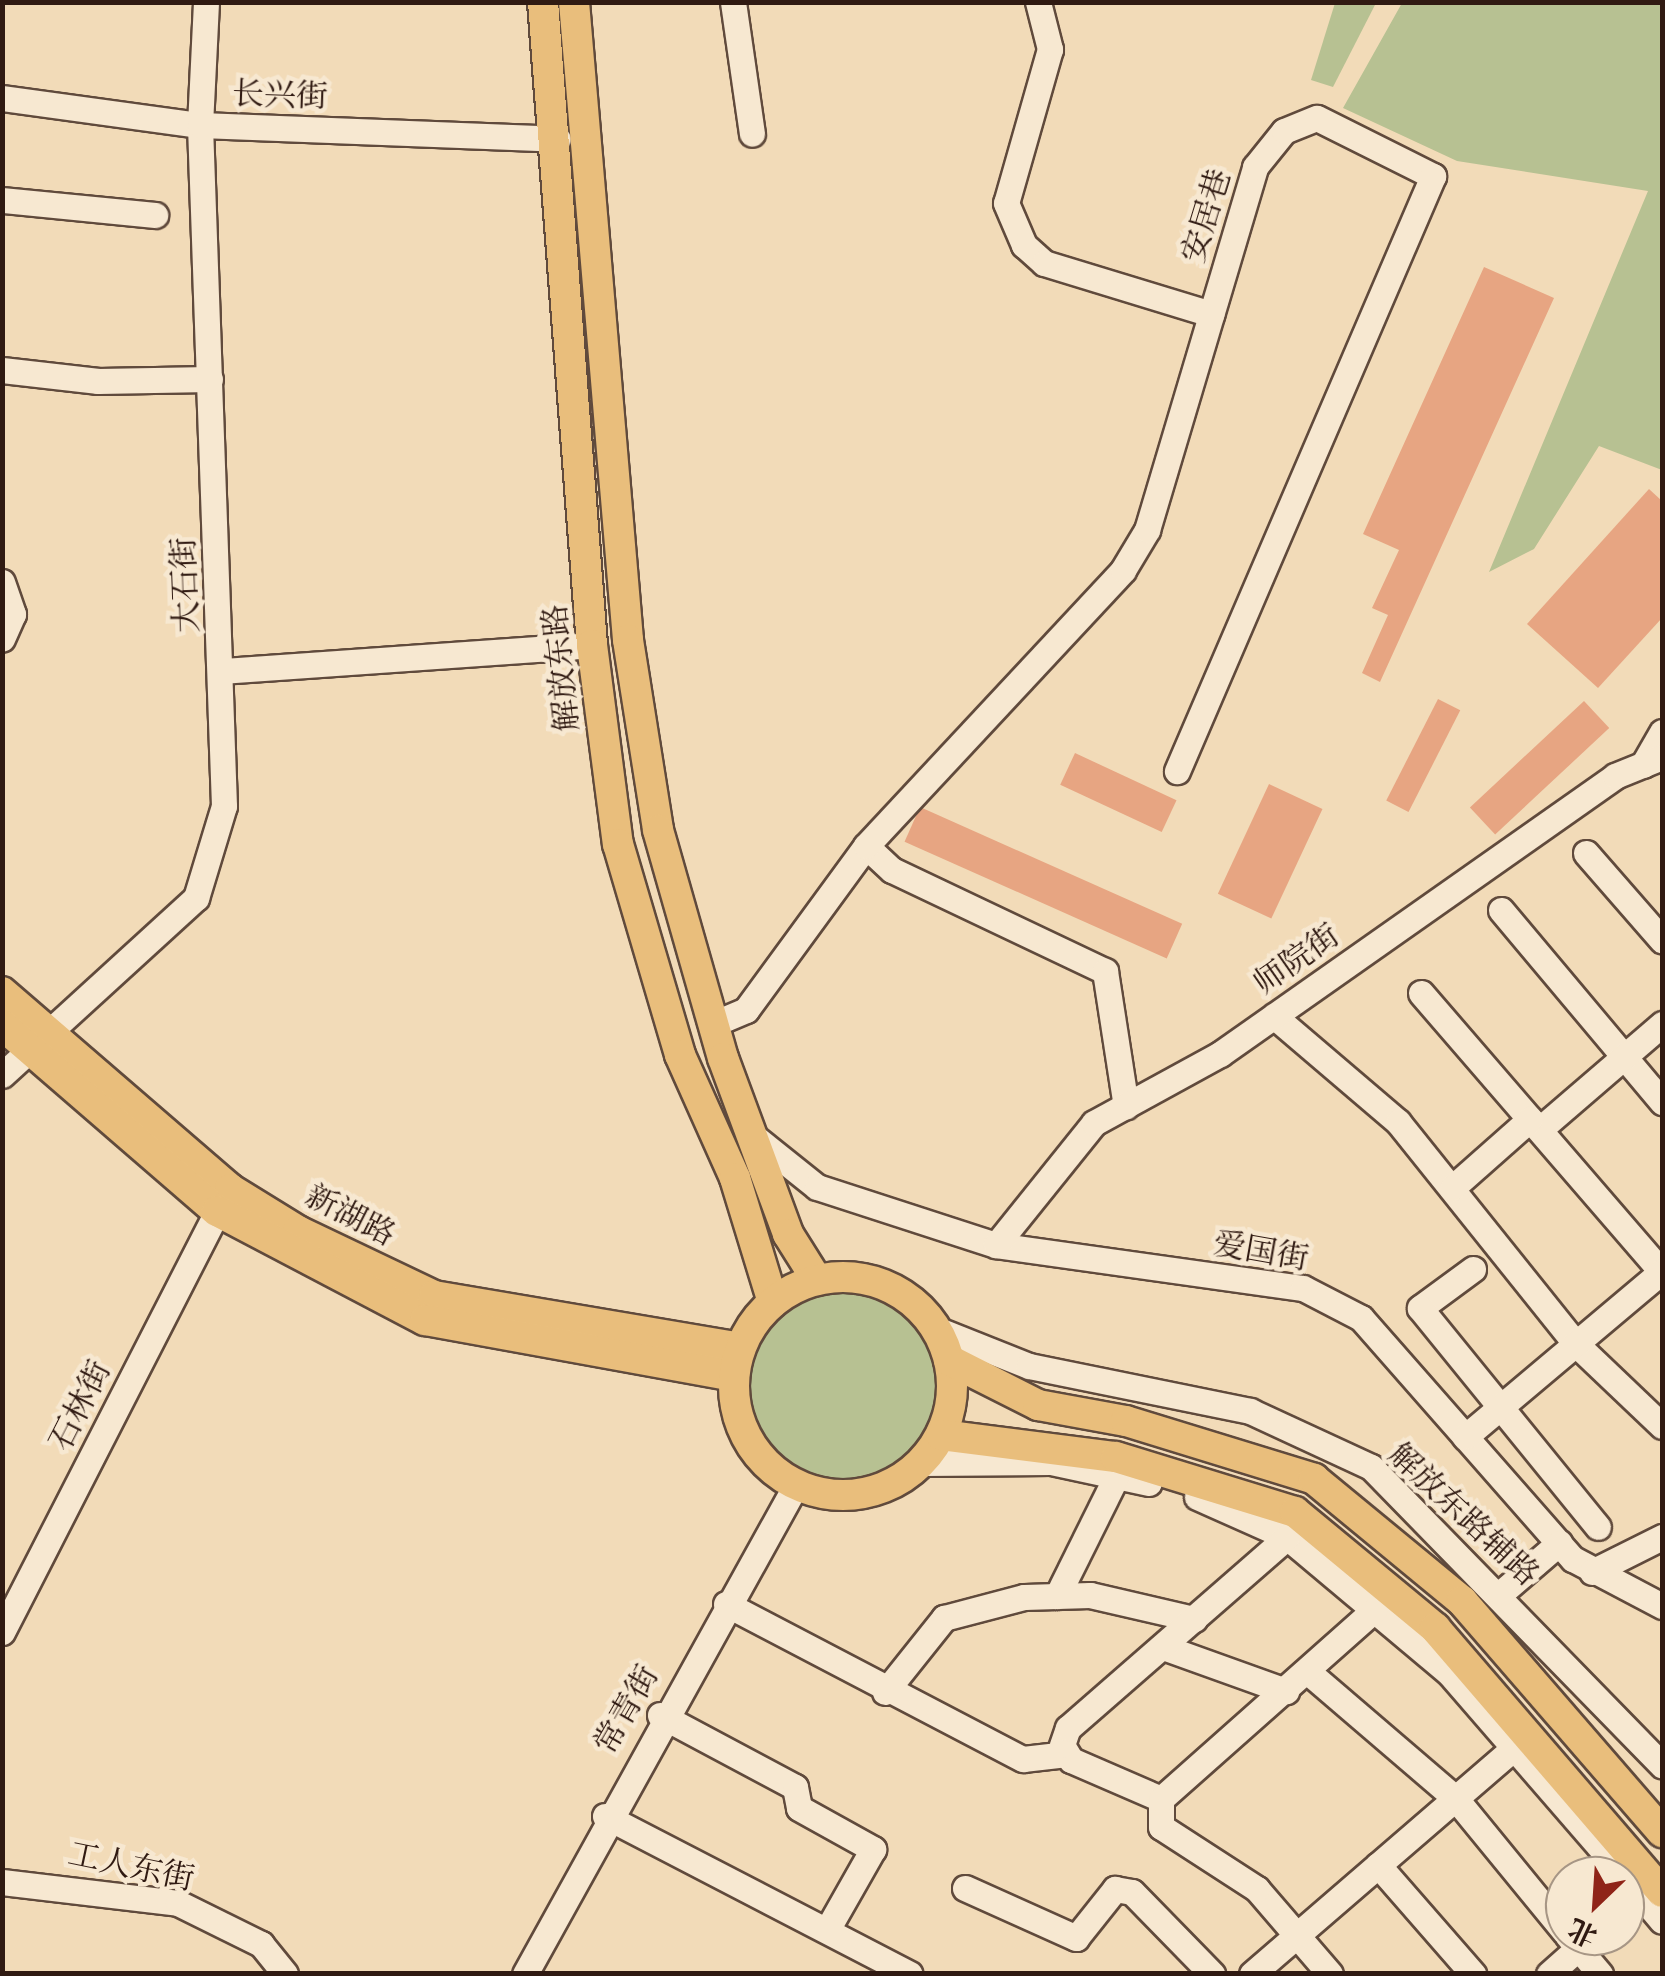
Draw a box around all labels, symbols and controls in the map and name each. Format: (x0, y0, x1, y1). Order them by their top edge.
street label: 长兴街 (231, 75, 329, 117)
street label: 安居巷 (1175, 164, 1239, 268)
street label: 大石街 (165, 536, 207, 634)
street label: 解放东路 (536, 602, 588, 734)
street label: 师院街 (1247, 917, 1347, 1003)
street label: 新湖路 (299, 1177, 401, 1255)
street label: 爱国街 (1210, 1225, 1312, 1279)
street label: 石林街 (42, 1355, 120, 1457)
street label: 解放东路辅路 (1380, 1435, 1546, 1595)
street label: 常青街 (586, 1659, 668, 1761)
street label: 工人东街 (64, 1835, 198, 1899)
north arrow (1545, 1856, 1645, 1956)
text: 北 (1563, 1910, 1603, 1954)

